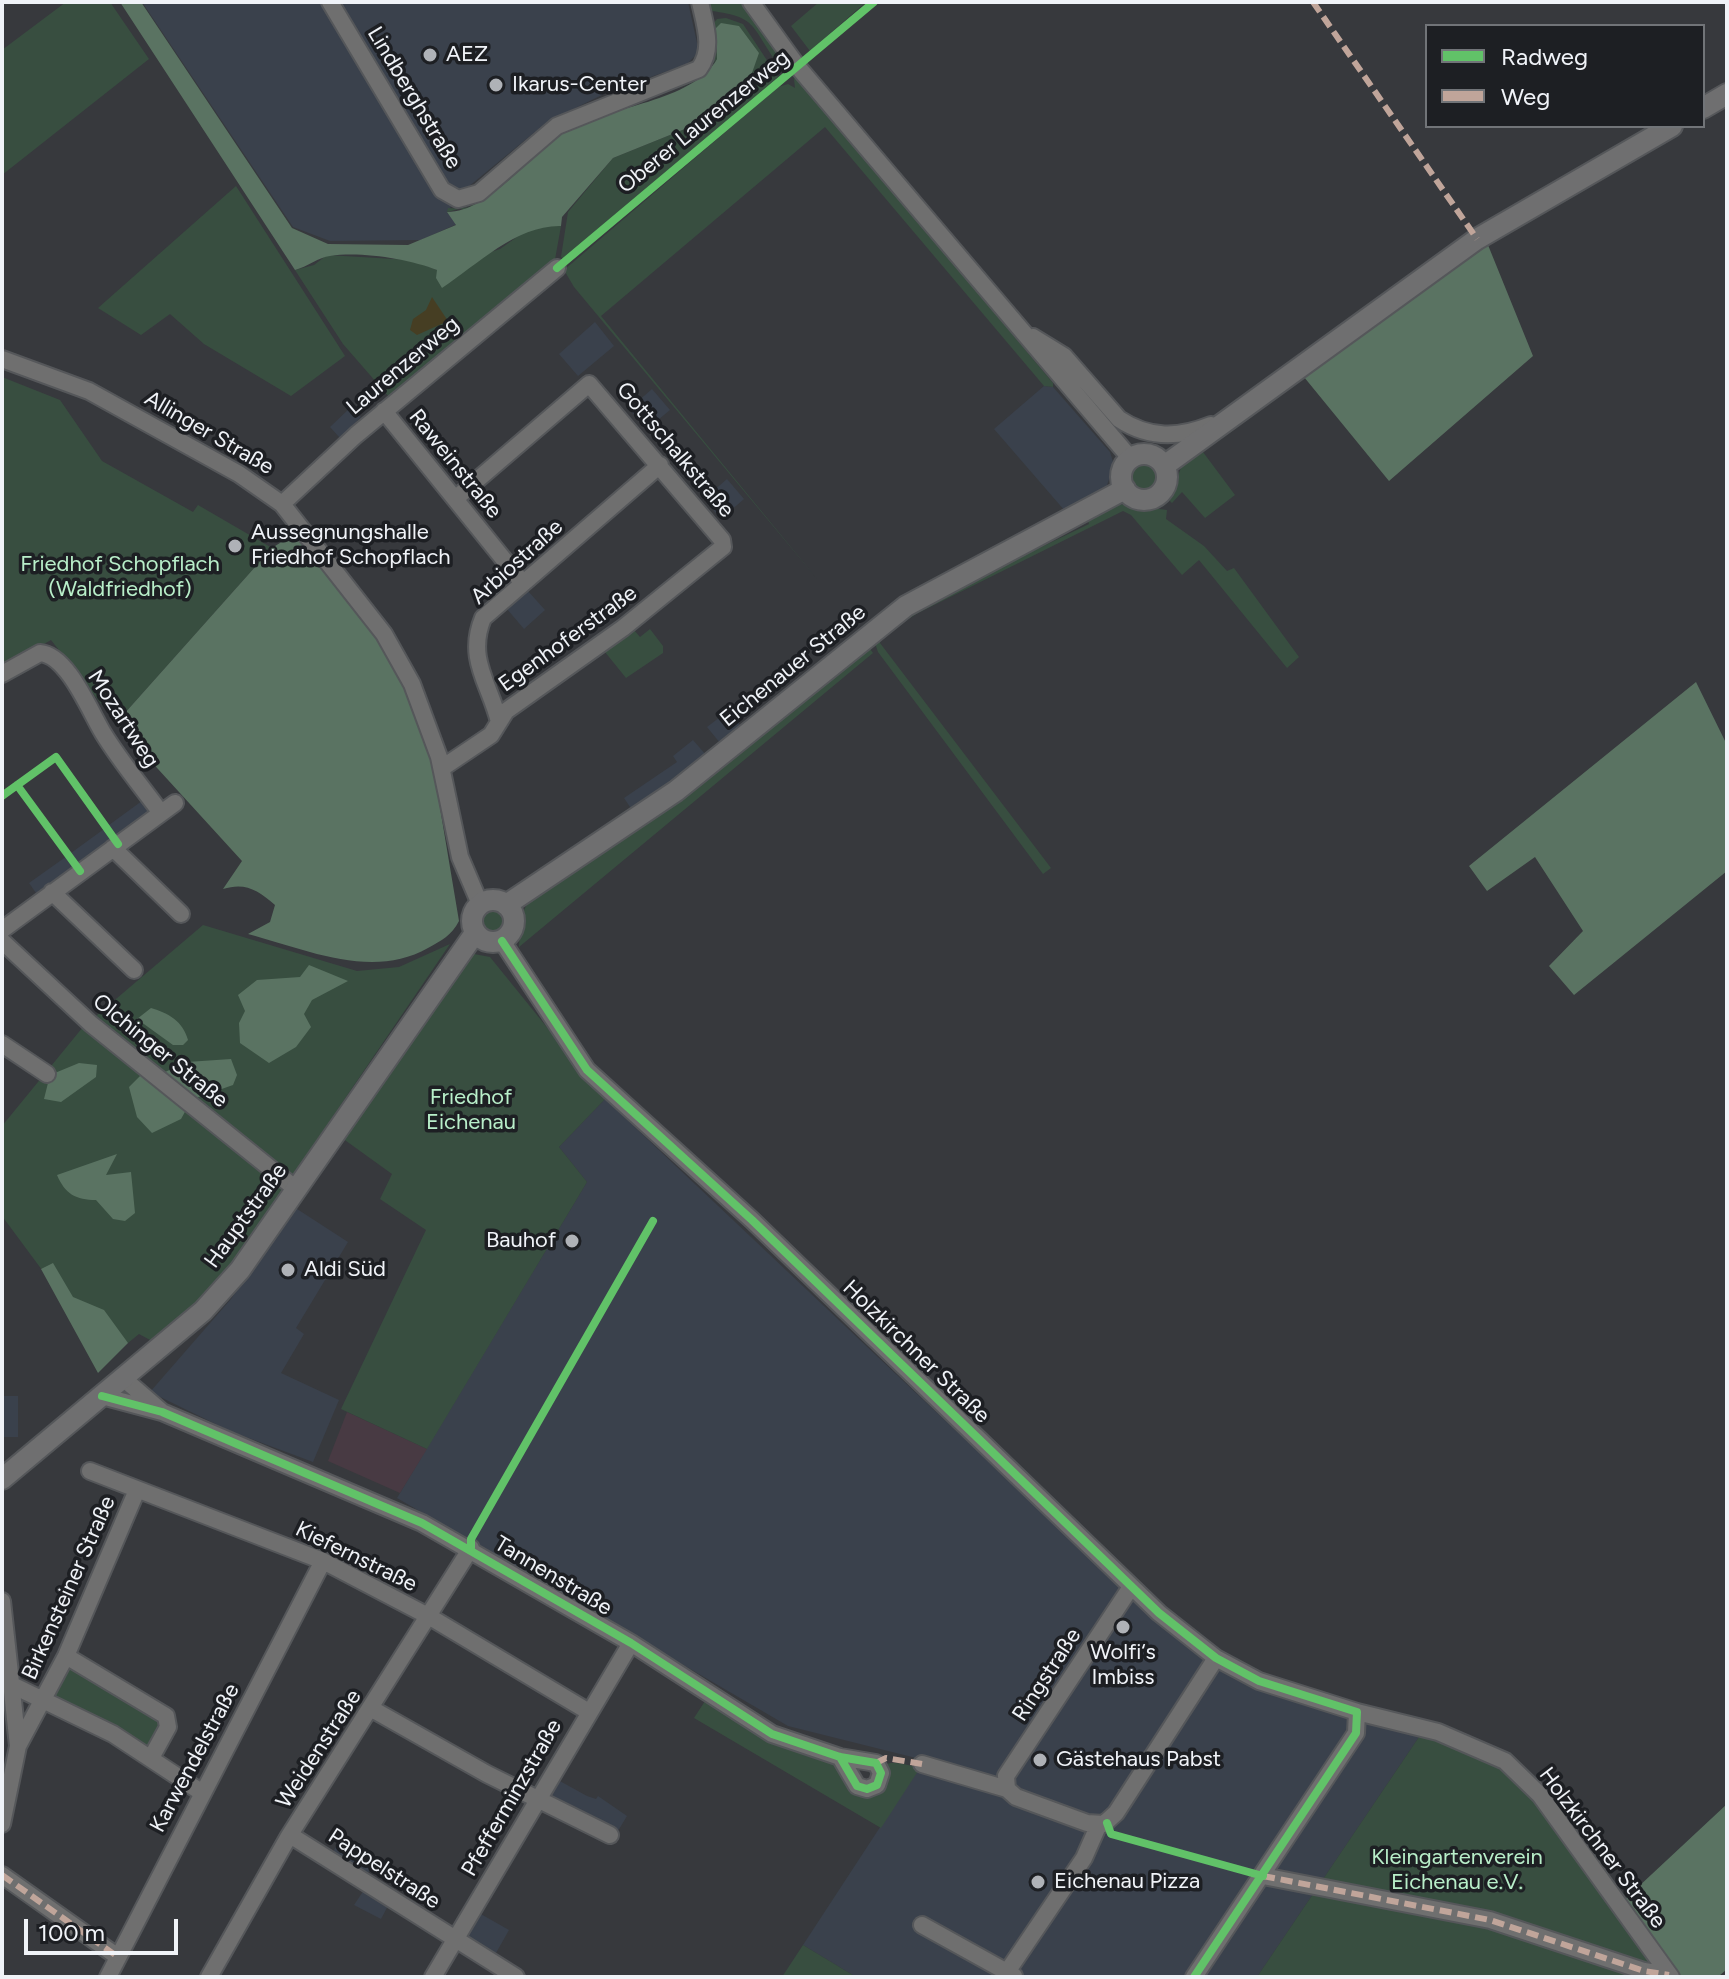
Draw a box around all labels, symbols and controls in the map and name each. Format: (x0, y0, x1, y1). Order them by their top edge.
street label: Lindberghstraße (361, 22, 467, 174)
legend (1425, 24, 1705, 128)
place label: AEZ (446, 42, 488, 68)
text: Radweg (1501, 42, 1588, 71)
street label: Oberer Laurenzerweg (613, 45, 795, 199)
marker: AEZ (421, 46, 439, 64)
place label: Ikarus-Center (512, 72, 647, 98)
marker: Ikarus-Center (487, 76, 505, 94)
text: Weg (1501, 82, 1550, 111)
street label: Laurenzerweg (341, 311, 465, 421)
street label: Gottschalkstraße (611, 377, 739, 523)
street label: Allinger Straße (140, 385, 278, 481)
street label: Raweinstraße (403, 404, 507, 524)
street label: Arbiostraße (466, 514, 568, 610)
place label: Aussegnungshalle Friedhof Schopflach (251, 520, 451, 572)
marker: Aussegnungshalle Friedhof Schopflach (226, 537, 244, 555)
park label: Friedhof Schopflach (Waldfriedhof) (20, 552, 220, 604)
street label: Egenhoferstraße (494, 580, 642, 698)
street label: Eichenauer Straße (715, 599, 871, 733)
street label: Mozartweg (82, 665, 164, 773)
street label: Olchinger Straße (87, 988, 233, 1114)
park label: Friedhof Eichenau (426, 1085, 516, 1136)
street label: Hauptstraße (199, 1158, 293, 1274)
place label: Bauhof (486, 1228, 556, 1254)
marker: Bauhof (563, 1232, 581, 1250)
place label: Aldi Süd (304, 1257, 386, 1283)
marker: Aldi Süd (279, 1261, 297, 1279)
street label: Holzkirchner Straße (837, 1275, 995, 1429)
street label: Birkensteiner Straße (17, 1492, 121, 1684)
street label: Kiefernstraße (291, 1516, 421, 1598)
street label: Tannenstraße (489, 1531, 617, 1621)
marker: Wolfi‘s Imbiss (1114, 1618, 1132, 1636)
street label: Ringstraße (1007, 1623, 1087, 1727)
place label: Wolfi‘s Imbiss (1090, 1640, 1156, 1692)
street label: Karwendelstraße (145, 1679, 245, 1837)
street label: Weidenstraße (271, 1685, 367, 1813)
street label: Pfefferminzstraße (456, 1715, 568, 1881)
place label: Gästehaus Pabst (1056, 1747, 1221, 1773)
marker: Gästehaus Pabst (1031, 1751, 1049, 1769)
street label: Holzkirchner Straße (1533, 1762, 1671, 1934)
street label: Pappelstraße (323, 1823, 445, 1915)
park label: Kleingartenverein Eichenau e.V. (1371, 1845, 1543, 1896)
place label: Eichenau Pizza (1054, 1869, 1200, 1895)
marker: Eichenau Pizza (1029, 1873, 1047, 1891)
scale bar (28, 1903, 182, 1953)
text: 100 m (38, 1918, 105, 1947)

